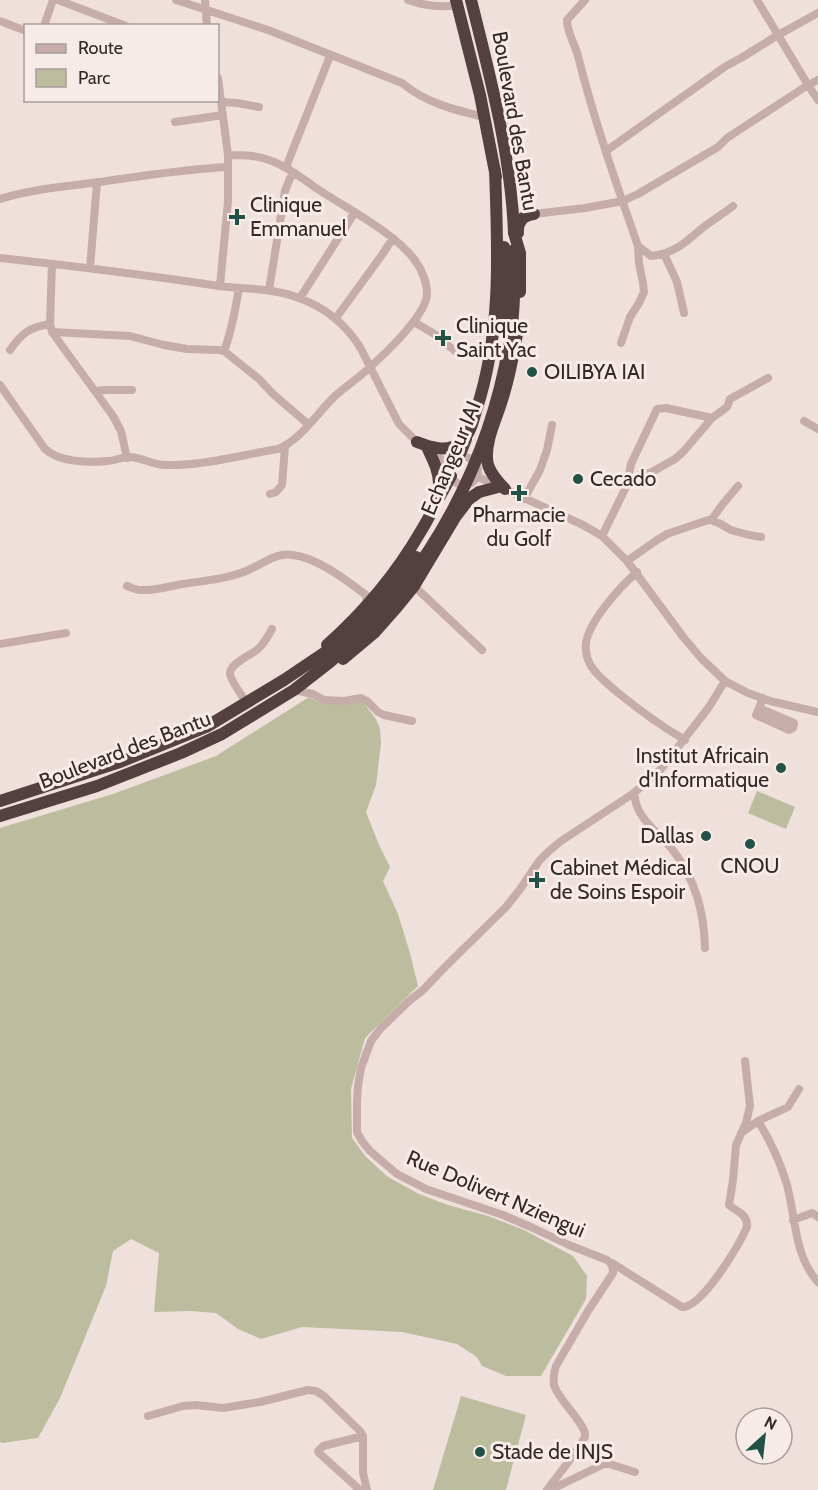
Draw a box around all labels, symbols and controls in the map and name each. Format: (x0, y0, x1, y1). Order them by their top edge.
legend (24, 24, 219, 102)
street label: Boulevard des Bantu (487, 29, 544, 213)
text: Route (78, 37, 123, 59)
text: Parc (78, 67, 110, 89)
place label: Clinique Emmanuel (250, 192, 347, 241)
marker: Clinique Emmanuel (228, 208, 246, 226)
place label: Clinique Saint Yac (456, 313, 536, 362)
marker: Clinique Saint Yac (434, 329, 452, 347)
place label: OILIBYA IAI (544, 359, 645, 384)
marker: OILIBYA IAI (525, 365, 539, 379)
street label: Echangeur IAI (415, 397, 486, 519)
place label: Cecado (590, 466, 656, 491)
marker: Cecado (571, 472, 585, 486)
marker: Pharmacie du Golf (512, 486, 526, 500)
place label: Pharmacie du Golf (472, 502, 566, 551)
street label: Boulevard des Bantu (36, 705, 214, 794)
place label: Institut Africain d'Informatique (636, 743, 769, 792)
marker: Institut Africain d'Informatique (774, 761, 788, 775)
place label: Dallas (640, 823, 694, 848)
marker: Dallas (699, 829, 713, 843)
marker: CNOU (743, 837, 757, 851)
place label: CNOU (720, 853, 780, 878)
place label: Cabinet Médical de Soins Espoir (550, 855, 692, 904)
marker: Cabinet Médical de Soins Espoir (528, 871, 546, 889)
street label: Rue Dolivert Nziengui (403, 1145, 589, 1242)
north arrow (734, 1406, 794, 1466)
text: N (761, 1412, 780, 1434)
place label: Stade de INJS (492, 1439, 613, 1464)
marker: Stade de INJS (473, 1445, 487, 1459)

